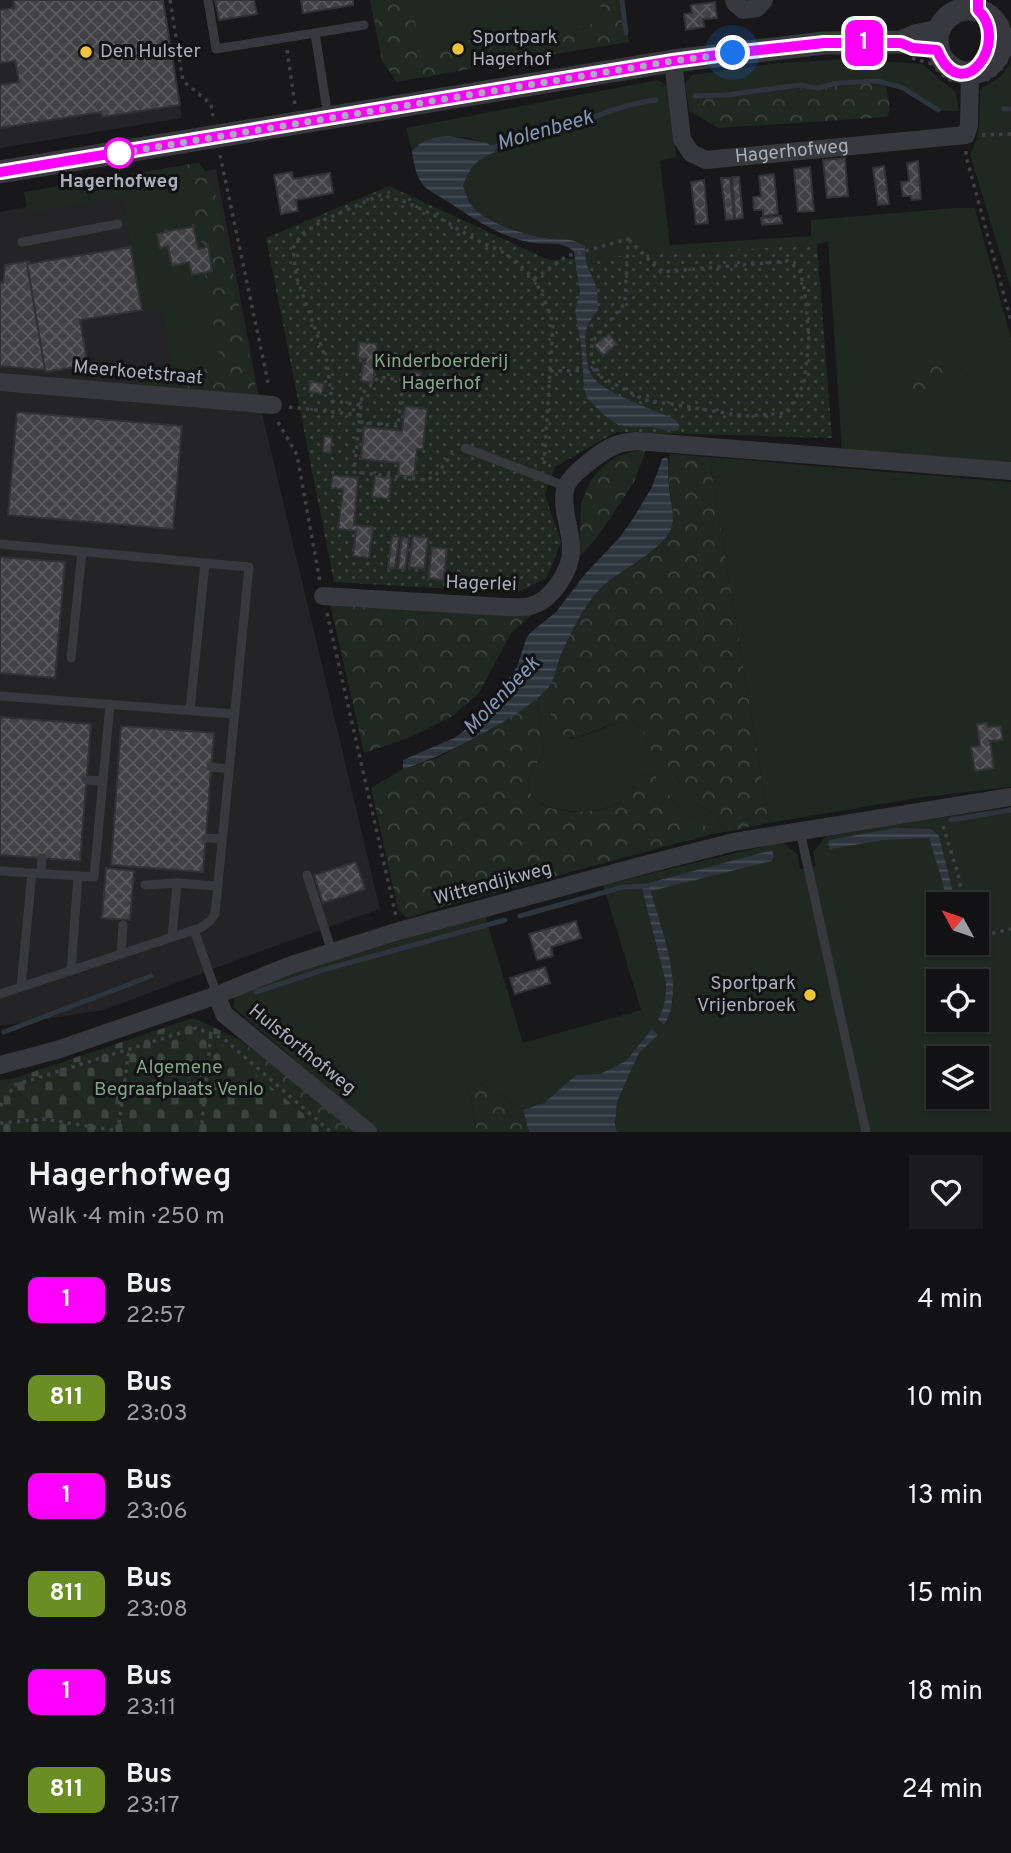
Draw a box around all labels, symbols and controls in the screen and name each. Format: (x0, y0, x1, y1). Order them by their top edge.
line badge: 1 (841, 20, 887, 66)
place label: Sportpark Hagerhof (472, 26, 558, 72)
text: 1 (859, 28, 869, 58)
your location (715, 35, 750, 70)
place label: Den Hulster (100, 40, 201, 64)
marker: Sportpark Hagerhof (450, 41, 466, 57)
marker: Den Hulster (78, 44, 94, 60)
water label: Molenbeek (494, 104, 597, 158)
street label: Hagerhofweg (734, 134, 850, 169)
marker: Hagerhofweg (104, 138, 134, 168)
place label: Hagerhofweg (60, 170, 178, 194)
park label: Kinderboerderij Hagerhof (374, 350, 508, 396)
street label: Meerkoetstraat (72, 355, 204, 391)
street label: Hagerlei (445, 571, 517, 597)
water label: Molenbeek (458, 651, 546, 741)
street label: Wittendijkweg (431, 857, 555, 911)
north arrow (926, 892, 989, 956)
map controls (926, 892, 989, 1109)
button: locate (926, 969, 989, 1032)
place label: Sportpark Vrijenbroek (697, 972, 796, 1018)
marker: Sportpark Vrijenbroek (802, 987, 818, 1003)
street label: Hulsforthofweg (243, 999, 361, 1101)
button: layers (926, 1046, 989, 1109)
park label: Algemene Begraafplaats Venlo (94, 1056, 264, 1102)
button: heart (909, 1155, 983, 1229)
text: Hagerhofweg (28, 1156, 232, 1198)
text: Walk · 4 min · 250 m (28, 1203, 225, 1232)
text: Bus (126, 1269, 172, 1302)
text: 4 min (917, 1284, 983, 1317)
text: 1 (62, 1285, 71, 1315)
text: 22:57 (126, 1302, 185, 1331)
text: Bus (126, 1367, 172, 1400)
text: 10 min (907, 1382, 983, 1415)
text: 811 (49, 1383, 84, 1413)
text: 23:03 (126, 1400, 188, 1429)
text: Bus (126, 1465, 172, 1498)
text: 13 min (908, 1480, 983, 1513)
text: 1 (62, 1481, 71, 1511)
text: 23:06 (126, 1498, 188, 1527)
text: Bus (126, 1563, 172, 1596)
text: 15 min (908, 1578, 983, 1611)
text: 811 (49, 1579, 84, 1609)
text: 23:08 (126, 1596, 188, 1625)
text: Bus (126, 1661, 172, 1694)
text: 18 min (908, 1676, 983, 1709)
text: 1 (62, 1677, 71, 1707)
text: 23:11 (126, 1694, 176, 1723)
text: Bus (126, 1759, 172, 1792)
text: 24 min (902, 1774, 983, 1807)
text: 811 (49, 1775, 84, 1805)
text: 23:17 (126, 1792, 180, 1821)

